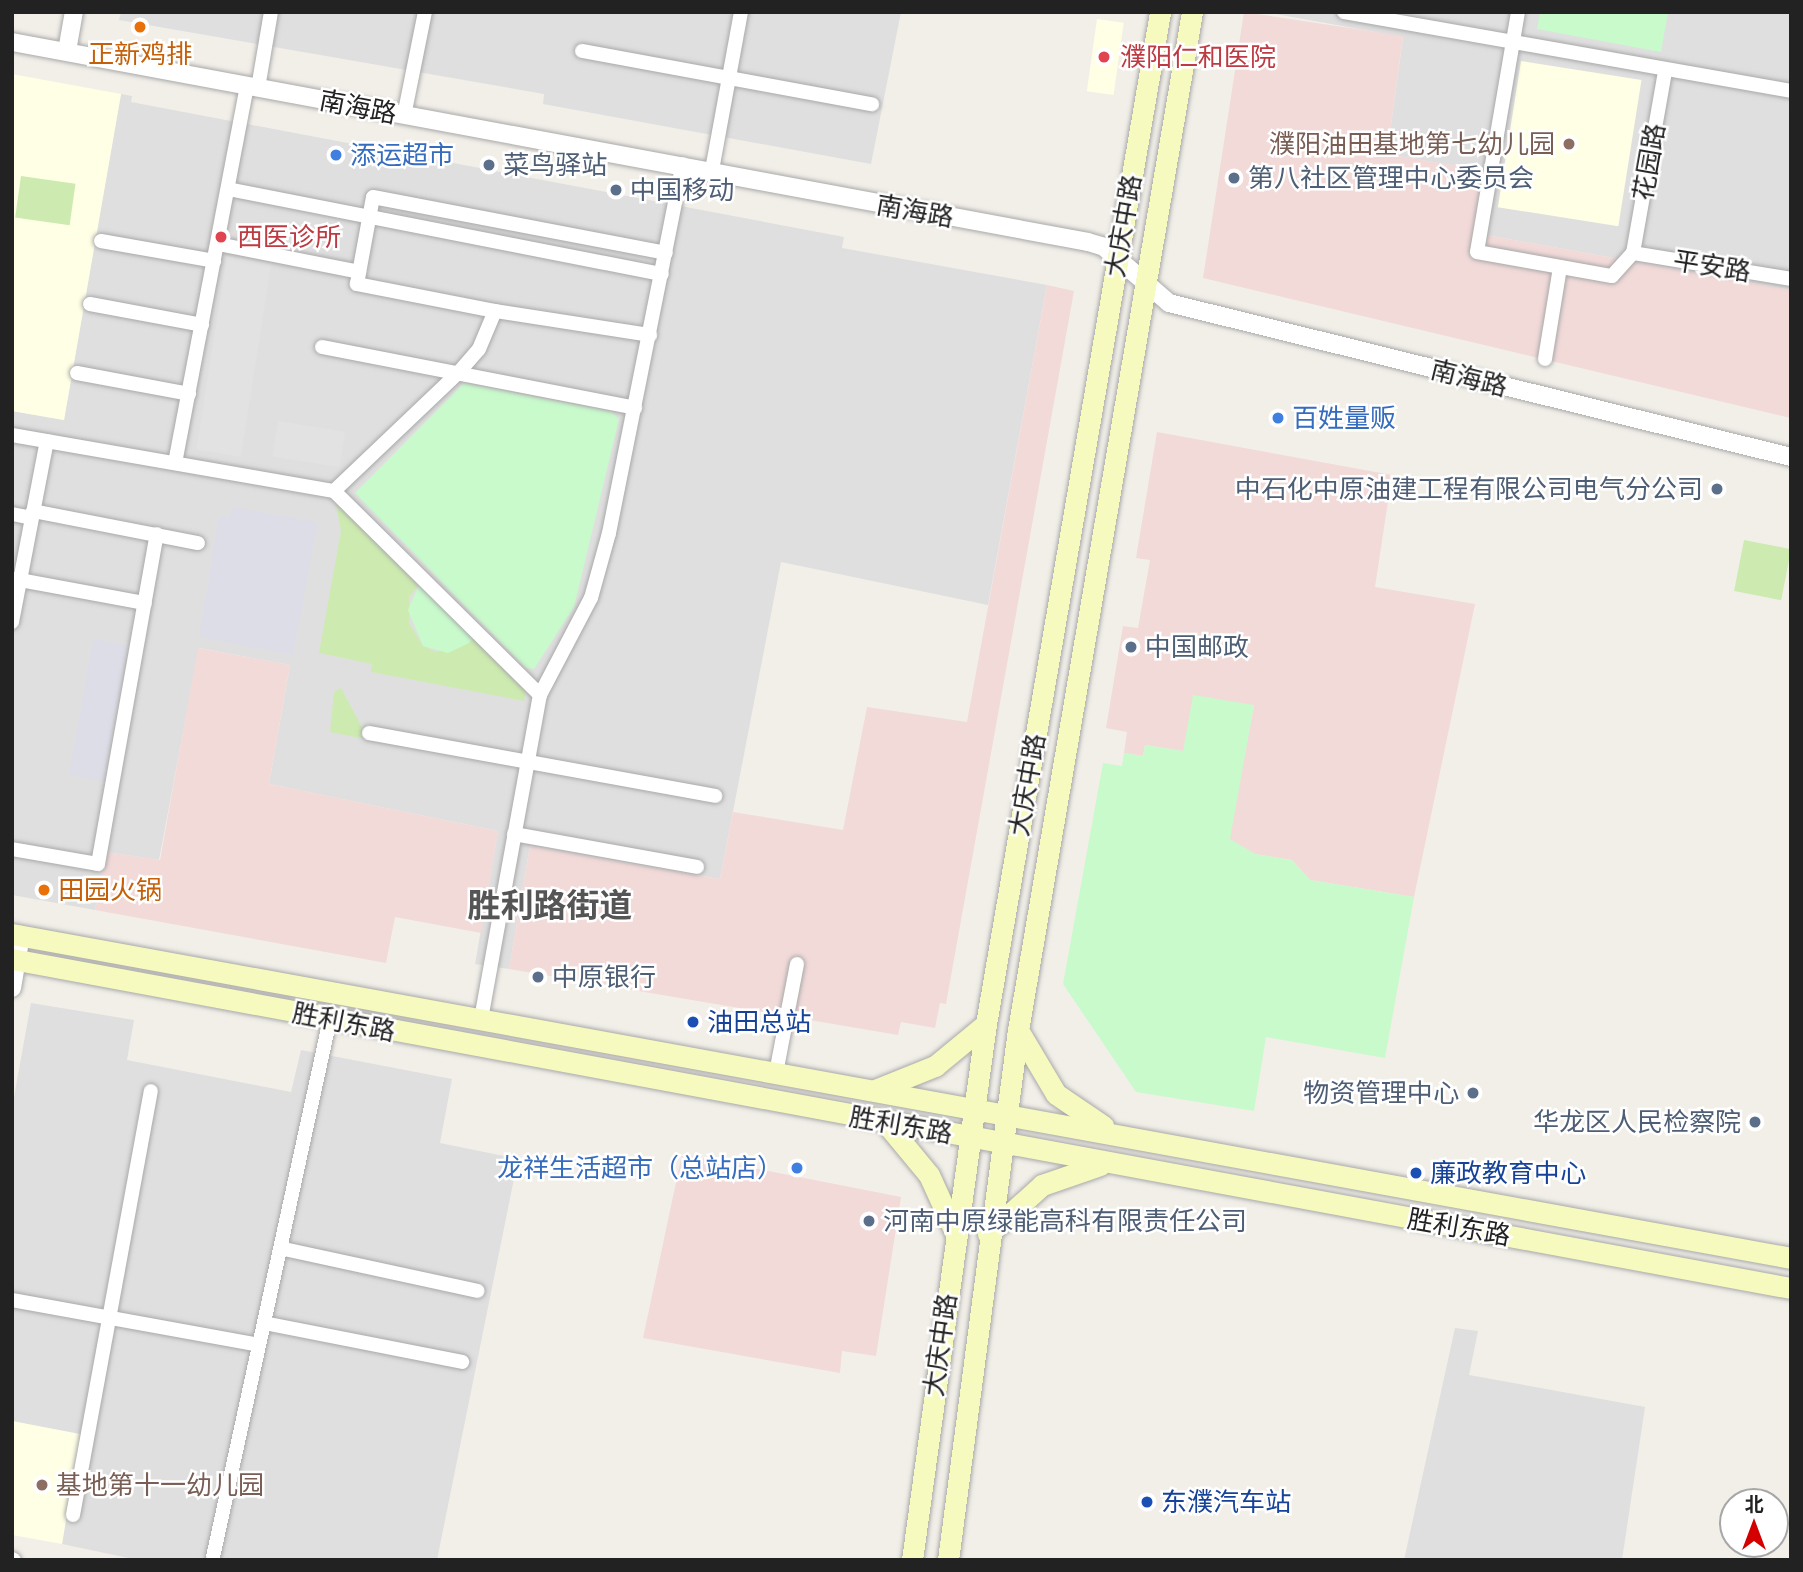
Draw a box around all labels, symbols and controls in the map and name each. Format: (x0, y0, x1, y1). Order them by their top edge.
marker: 正新鸡排 (132, 19, 148, 35)
place label: 正新鸡排 (88, 38, 192, 70)
place label: 濮阳仁和医院 (1120, 41, 1276, 73)
marker: 濮阳仁和医院 (1094, 47, 1114, 67)
street label: 南海路 (317, 84, 399, 130)
street label: 花园路 (1627, 121, 1671, 203)
place label: 濮阳油田基地第七幼儿园 (1269, 128, 1555, 160)
marker: 濮阳油田基地第七幼儿园 (1561, 136, 1577, 152)
place label: 添运超市 (350, 139, 454, 171)
marker: 添运超市 (328, 147, 344, 163)
place label: 菜鸟驿站 (503, 149, 607, 181)
marker: 菜鸟驿站 (481, 157, 497, 173)
place label: 第八社区管理中心委员会 (1248, 162, 1534, 194)
marker: 第八社区管理中心委员会 (1226, 170, 1242, 186)
street label: 大庆中路 (1099, 172, 1147, 280)
place label: 中国移动 (630, 174, 734, 206)
marker: 中国移动 (608, 182, 624, 198)
street label: 南海路 (874, 189, 956, 233)
place label: 西医诊所 (237, 221, 341, 253)
marker: 西医诊所 (211, 227, 231, 247)
street label: 平安路 (1671, 244, 1753, 288)
street label: 南海路 (1427, 353, 1511, 403)
place label: 百姓量贩 (1292, 402, 1396, 434)
marker: 百姓量贩 (1270, 410, 1286, 426)
place label: 中石化中原油建工程有限公司电气分公司 (1235, 473, 1703, 505)
marker: 中石化中原油建工程有限公司电气分公司 (1709, 481, 1725, 497)
place label: 中国邮政 (1145, 631, 1249, 663)
marker: 中国邮政 (1123, 639, 1139, 655)
street label: 大庆中路 (1003, 731, 1051, 839)
place label: 田园火锅 (58, 874, 162, 906)
marker: 田园火锅 (36, 882, 52, 898)
district label: 胜利路街道 (468, 885, 632, 925)
place label: 中原银行 (552, 961, 656, 993)
marker: 中原银行 (530, 969, 546, 985)
street label: 胜利东路 (290, 997, 398, 1047)
place label: 油田总站 (707, 1006, 811, 1038)
marker: 油田总站 (685, 1014, 701, 1030)
place label: 物资管理中心 (1303, 1077, 1459, 1109)
marker: 物资管理中心 (1465, 1085, 1481, 1101)
street label: 胜利东路 (847, 1101, 955, 1149)
place label: 华龙区人民检察院 (1533, 1106, 1741, 1138)
marker: 华龙区人民检察院 (1747, 1114, 1763, 1130)
place label: 龙祥生活超市（总站店） (497, 1152, 783, 1184)
place label: 廉政教育中心 (1430, 1157, 1586, 1189)
marker: 龙祥生活超市（总站店） (789, 1160, 805, 1176)
marker: 廉政教育中心 (1408, 1165, 1424, 1181)
street label: 胜利东路 (1405, 1203, 1513, 1251)
place label: 河南中原绿能高科有限责任公司 (883, 1205, 1247, 1237)
marker: 河南中原绿能高科有限责任公司 (861, 1213, 877, 1229)
street label: 大庆中路 (917, 1291, 963, 1399)
place label: 基地第十一幼儿园 (56, 1469, 264, 1501)
marker: 基地第十一幼儿园 (34, 1477, 50, 1493)
place label: 东濮汽车站 (1161, 1486, 1291, 1518)
north arrow (1719, 1488, 1789, 1558)
text: 北 (1744, 1492, 1764, 1516)
marker: 东濮汽车站 (1139, 1494, 1155, 1510)

